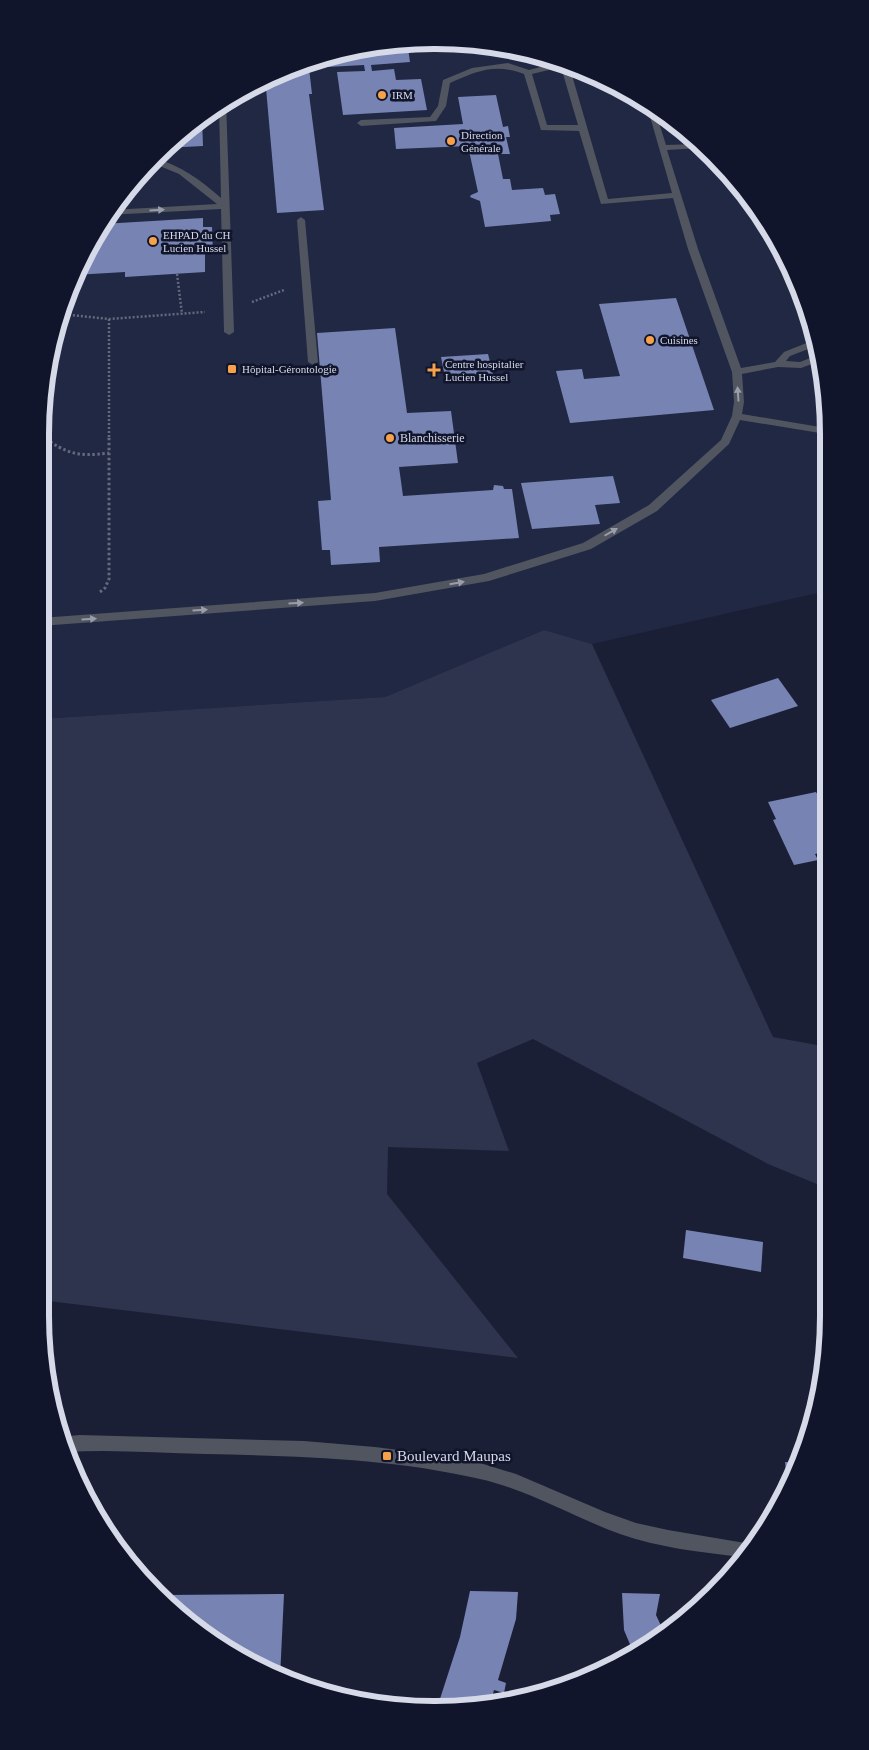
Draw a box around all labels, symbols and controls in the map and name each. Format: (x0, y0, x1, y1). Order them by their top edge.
marker: IRM (376, 89, 388, 101)
place label: IRM (392, 89, 413, 101)
place label: Direction Générale (461, 129, 503, 154)
marker: Direction Générale (445, 135, 457, 147)
one-way arrow (149, 206, 165, 214)
place label: EHPAD du CH Lucien Hussel (163, 229, 230, 254)
marker: EHPAD du CH Lucien Hussel (147, 235, 159, 247)
marker: Cuisines (644, 334, 656, 346)
place label: Cuisines (660, 334, 698, 346)
place label: Centre hospitalier Lucien Hussel (445, 358, 524, 383)
marker: Hôpital-Gérontologie (226, 363, 238, 375)
place label: Hôpital-Gérontologie (242, 363, 337, 375)
marker: Centre hospitalier Lucien Hussel (427, 363, 441, 377)
one-way arrow (734, 385, 742, 401)
place label: Blanchisserie (400, 431, 465, 445)
marker: Blanchisserie (384, 432, 396, 444)
one-way arrow (603, 528, 618, 536)
one-way arrow (450, 578, 466, 586)
one-way arrow (289, 599, 305, 607)
one-way arrow (192, 606, 208, 614)
one-way arrow (81, 614, 97, 622)
place label: Boulevard Maupas (397, 1448, 511, 1464)
marker: Boulevard Maupas (381, 1450, 393, 1462)

